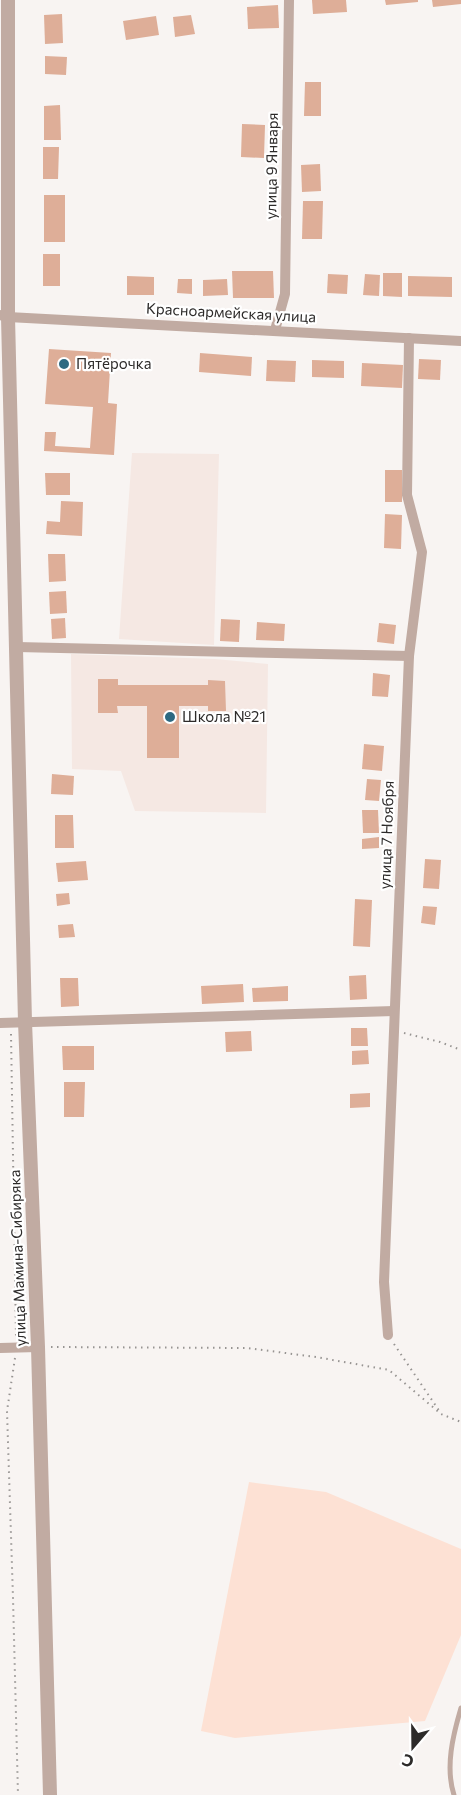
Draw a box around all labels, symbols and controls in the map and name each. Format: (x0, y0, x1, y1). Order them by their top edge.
street label: улица 9 Января (261, 112, 281, 220)
street label: Красноармейская улица (146, 299, 317, 325)
place label: Пятёрочка (76, 354, 151, 372)
marker: Пятёрочка (57, 357, 71, 371)
place label: Школа №21 (182, 707, 266, 725)
marker: Школа №21 (163, 710, 177, 724)
street label: улица 7 Ноября (375, 780, 397, 890)
street label: улица Мамина-Сибиряка (5, 1169, 29, 1347)
north arrow (383, 1717, 443, 1777)
text: С (399, 1751, 416, 1772)

